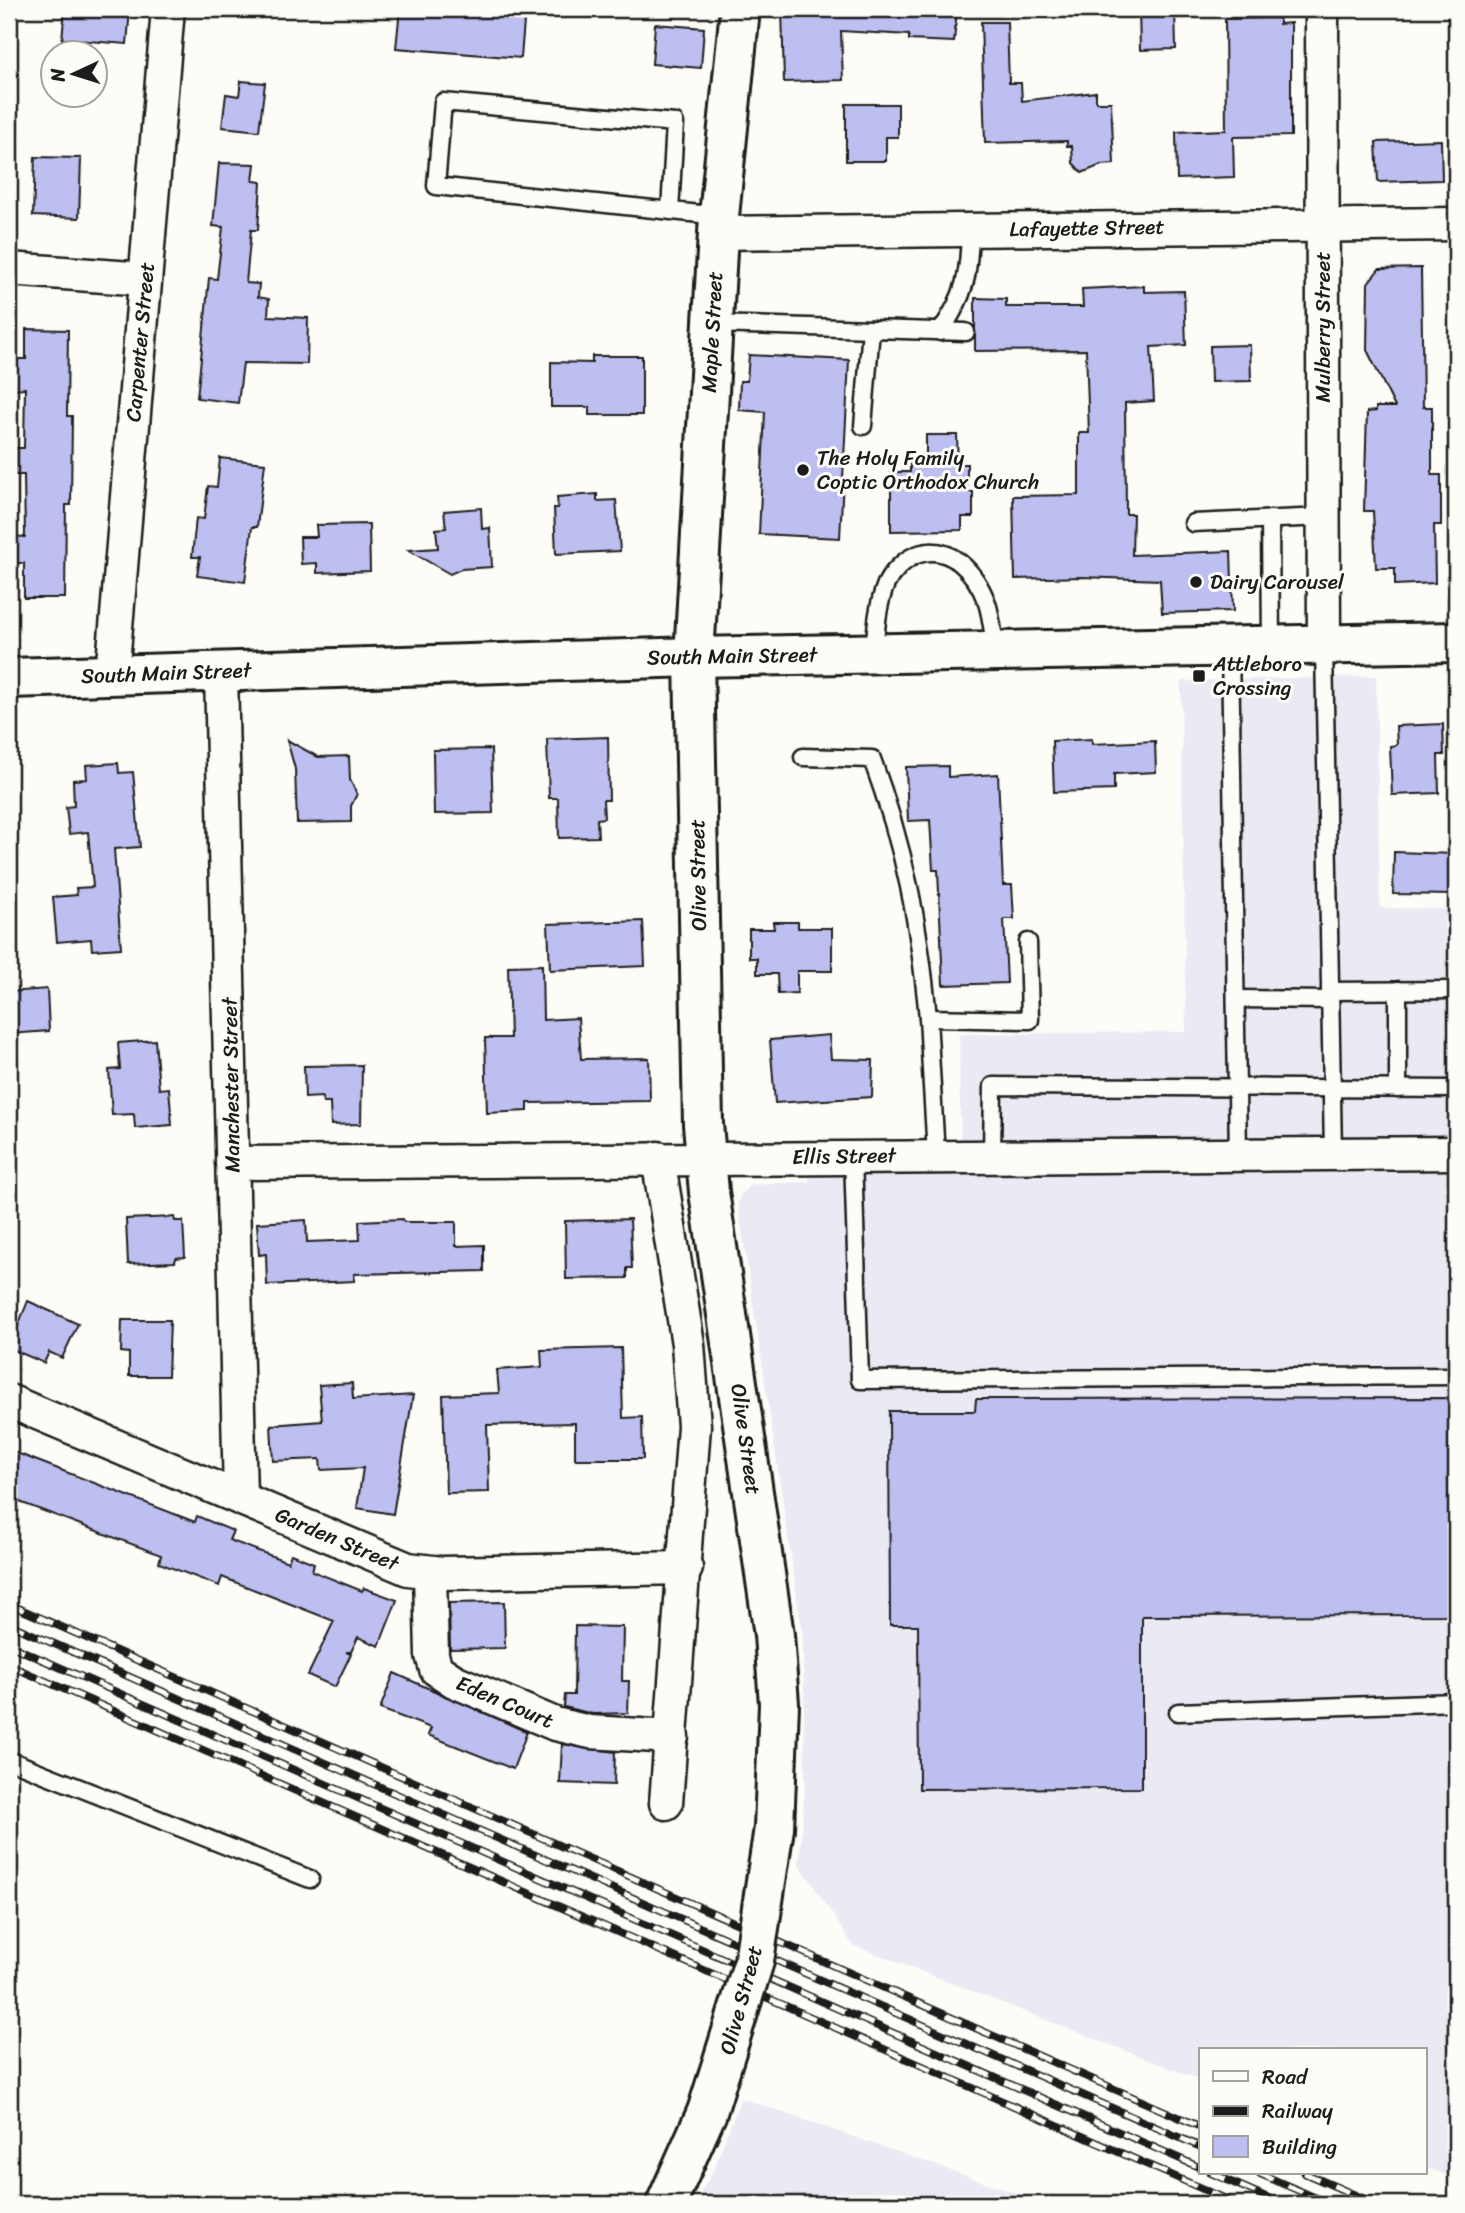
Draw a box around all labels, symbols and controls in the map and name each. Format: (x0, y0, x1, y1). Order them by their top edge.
north arrow (38, 38, 108, 108)
text: N (41, 67, 75, 84)
street label: Lafayette Street (1009, 208, 1165, 248)
street label: Mulberry Street (1304, 252, 1342, 403)
street label: Carpenter Street (114, 261, 166, 423)
street label: Maple Street (690, 270, 734, 394)
place label: The Holy Family Coptic Orthodox Church (817, 439, 1039, 501)
marker: The Holy Family Coptic Orthodox Church (795, 462, 811, 478)
place label: Dairy Carousel (1210, 563, 1345, 601)
marker: Dairy Carousel (1188, 574, 1204, 590)
street label: South Main Street (647, 635, 819, 676)
place label: Attleboro Crossing (1212, 645, 1302, 707)
street label: South Main Street (80, 651, 253, 695)
marker: Attleboro Crossing (1191, 668, 1207, 684)
street label: Olive Street (678, 819, 718, 931)
street label: Manchester Street (210, 995, 252, 1173)
street label: Ellis Street (792, 1136, 898, 1176)
street label: Olive Street (719, 1381, 773, 1497)
street label: Garden Street (269, 1496, 406, 1583)
street label: Eden Court (450, 1664, 560, 1740)
street label: Olive Street (708, 1941, 774, 2059)
legend (1199, 2048, 1426, 2174)
text: Road (1262, 2058, 1309, 2096)
text: Railway (1262, 2092, 1333, 2130)
text: Building (1262, 2128, 1338, 2166)

